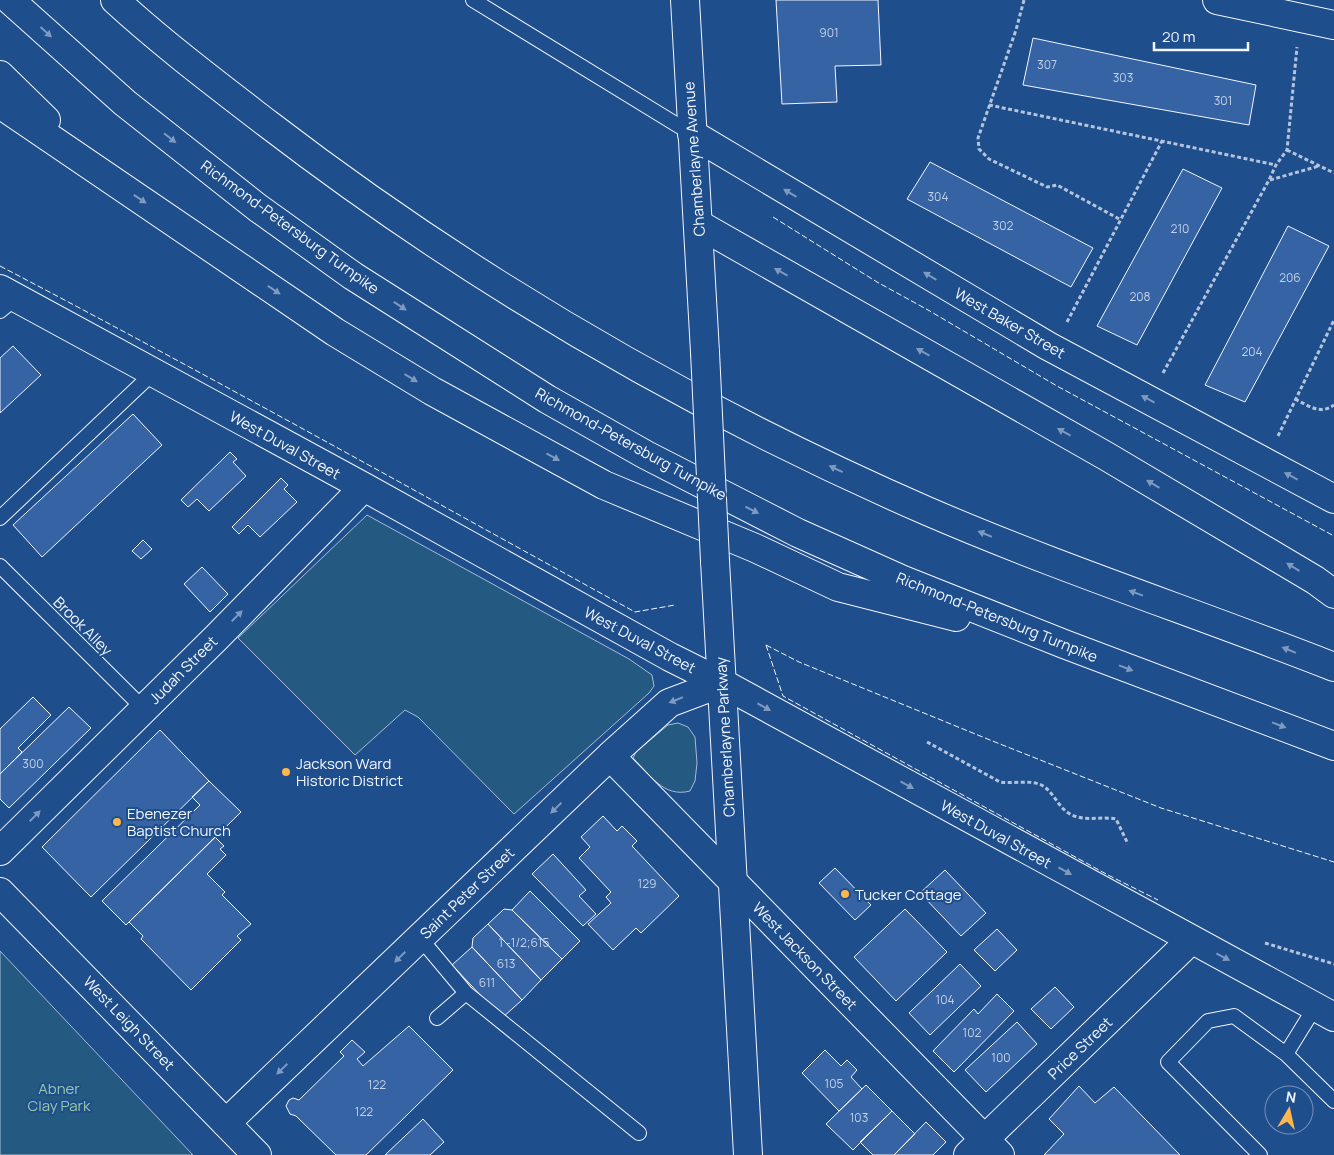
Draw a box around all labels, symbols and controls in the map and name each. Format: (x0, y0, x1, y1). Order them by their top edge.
scale bar (1154, 20, 1248, 52)
house number: 901 (819, 24, 839, 41)
text: 20 m (1162, 26, 1195, 47)
one-way arrow (40, 27, 53, 38)
house number: 307 (1037, 56, 1057, 73)
house number: 303 (1113, 69, 1133, 86)
street label: Chamberlayne Avenue (678, 81, 710, 237)
house number: 301 (1214, 92, 1232, 109)
one-way arrow (163, 133, 177, 143)
street label: Richmond-Petersburg Turnpike (197, 155, 384, 299)
house number: 304 (927, 188, 949, 205)
one-way arrow (784, 189, 797, 198)
one-way arrow (133, 194, 147, 204)
house number: 302 (993, 217, 1014, 234)
house number: 210 (1171, 220, 1189, 237)
one-way arrow (774, 268, 788, 276)
house number: 206 (1279, 269, 1301, 286)
one-way arrow (923, 272, 936, 281)
street label: West Baker Street (951, 283, 1069, 363)
one-way arrow (267, 285, 281, 295)
house number: 208 (1129, 288, 1151, 305)
one-way arrow (393, 301, 406, 311)
house number: 204 (1241, 343, 1263, 360)
one-way arrow (915, 348, 930, 356)
one-way arrow (404, 373, 417, 383)
street label: Richmond-Petersburg Turnpike (532, 383, 731, 506)
one-way arrow (1141, 395, 1155, 403)
street label: West Duval Street (226, 406, 344, 484)
one-way arrow (1057, 428, 1071, 436)
one-way arrow (545, 453, 560, 461)
one-way arrow (829, 465, 843, 473)
one-way arrow (1284, 472, 1298, 480)
one-way arrow (1147, 480, 1160, 489)
one-way arrow (745, 506, 759, 514)
one-way arrow (978, 530, 992, 538)
one-way arrow (1286, 563, 1299, 572)
street label: Richmond-Petersburg Turnpike (893, 567, 1101, 667)
one-way arrow (1129, 589, 1144, 596)
street label: Brook Alley (49, 592, 117, 660)
street label: West Duval Street (580, 602, 700, 678)
one-way arrow (231, 610, 243, 622)
street label: Judah Street (144, 631, 222, 709)
one-way arrow (1282, 645, 1296, 653)
street label: Chamberlayne Parkway (710, 656, 740, 818)
one-way arrow (1119, 665, 1134, 672)
one-way arrow (669, 697, 683, 705)
one-way arrow (757, 703, 772, 711)
one-way arrow (1271, 722, 1286, 729)
place label: Jackson Ward Historic District (296, 753, 403, 791)
house number: 300 (22, 755, 44, 772)
marker: Jackson Ward Historic District (280, 766, 292, 778)
one-way arrow (900, 781, 914, 789)
street label: West Duval Street (937, 795, 1055, 873)
one-way arrow (550, 802, 562, 814)
place label: Ebenezer Baptist Church (127, 803, 231, 841)
one-way arrow (28, 810, 40, 822)
marker: Ebenezer Baptist Church (111, 816, 123, 828)
street label: Saint Peter Street (415, 842, 519, 944)
one-way arrow (1057, 867, 1072, 875)
house number: 129 (638, 875, 656, 892)
place label: Tucker Cottage (855, 884, 962, 905)
marker: Tucker Cottage (839, 888, 851, 900)
street label: West Jackson Street (748, 897, 862, 1015)
house number: 1 -1/2;615 (499, 934, 549, 951)
one-way arrow (394, 951, 406, 963)
one-way arrow (1216, 953, 1230, 961)
house number: 613 (497, 955, 515, 972)
street label: West Leigh Street (79, 971, 179, 1075)
house number: 611 (479, 974, 495, 991)
house number: 104 (935, 991, 955, 1008)
street label: Price Street (1043, 1012, 1117, 1084)
house number: 102 (963, 1024, 982, 1041)
house number: 100 (991, 1049, 1011, 1066)
one-way arrow (277, 1063, 289, 1075)
house number: 105 (825, 1075, 844, 1092)
house number: 122 (368, 1076, 386, 1093)
park label: Abner Clay Park (28, 1078, 91, 1116)
north arrow (1264, 1085, 1314, 1135)
text: N (1285, 1086, 1298, 1107)
house number: 122 (355, 1103, 373, 1120)
house number: 103 (850, 1109, 868, 1126)

